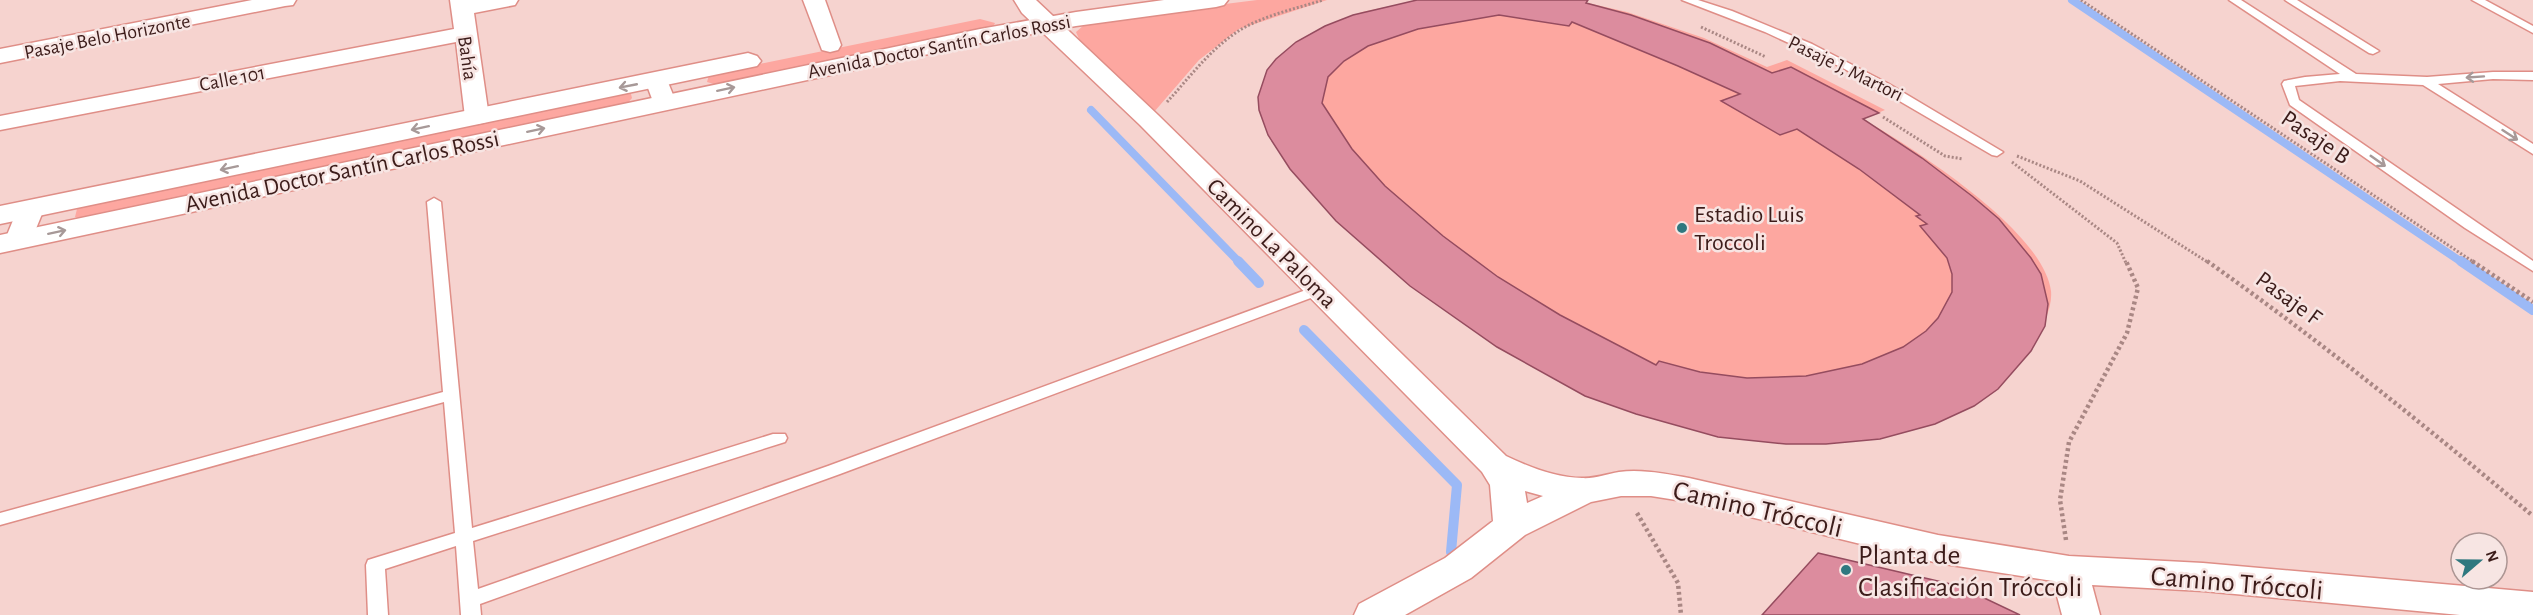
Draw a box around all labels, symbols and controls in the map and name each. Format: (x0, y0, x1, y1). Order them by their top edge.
street label: Pasaje Belo Horizonte (22, 11, 192, 63)
street label: Avenida Doctor Santín Carlos Rossi (806, 12, 1072, 82)
street label: Pasaje J, Martori (1785, 32, 1906, 105)
street label: Bahía (454, 35, 480, 82)
street label: Calle 101 (198, 63, 267, 95)
one-way arrow (2465, 72, 2485, 83)
one-way arrow (619, 81, 639, 92)
one-way arrow (716, 83, 736, 94)
street label: Pasaje B (2277, 106, 2354, 169)
one-way arrow (411, 123, 430, 135)
one-way arrow (525, 124, 545, 135)
street label: Avenida Doctor Santín Carlos Rossi (183, 127, 501, 217)
one-way arrow (2501, 130, 2518, 142)
one-way arrow (2369, 155, 2385, 167)
one-way arrow (220, 163, 239, 174)
street label: Camino La Paloma (1202, 174, 1341, 313)
place label: Estadio Luis Troccoli (1694, 203, 1804, 255)
marker: Estadio Luis Troccoli (1675, 221, 1689, 235)
one-way arrow (48, 225, 67, 237)
street label: Pasaje F (2251, 267, 2326, 331)
street label: Camino Tróccoli (1670, 477, 1845, 543)
north arrow (2449, 531, 2509, 591)
place label: Planta de Clasificación Tróccoli (1858, 542, 2082, 602)
text: N (2483, 548, 2502, 564)
marker: Planta de Clasificación Tróccoli (1839, 563, 1853, 577)
street label: Camino Tróccoli (2149, 563, 2324, 605)

